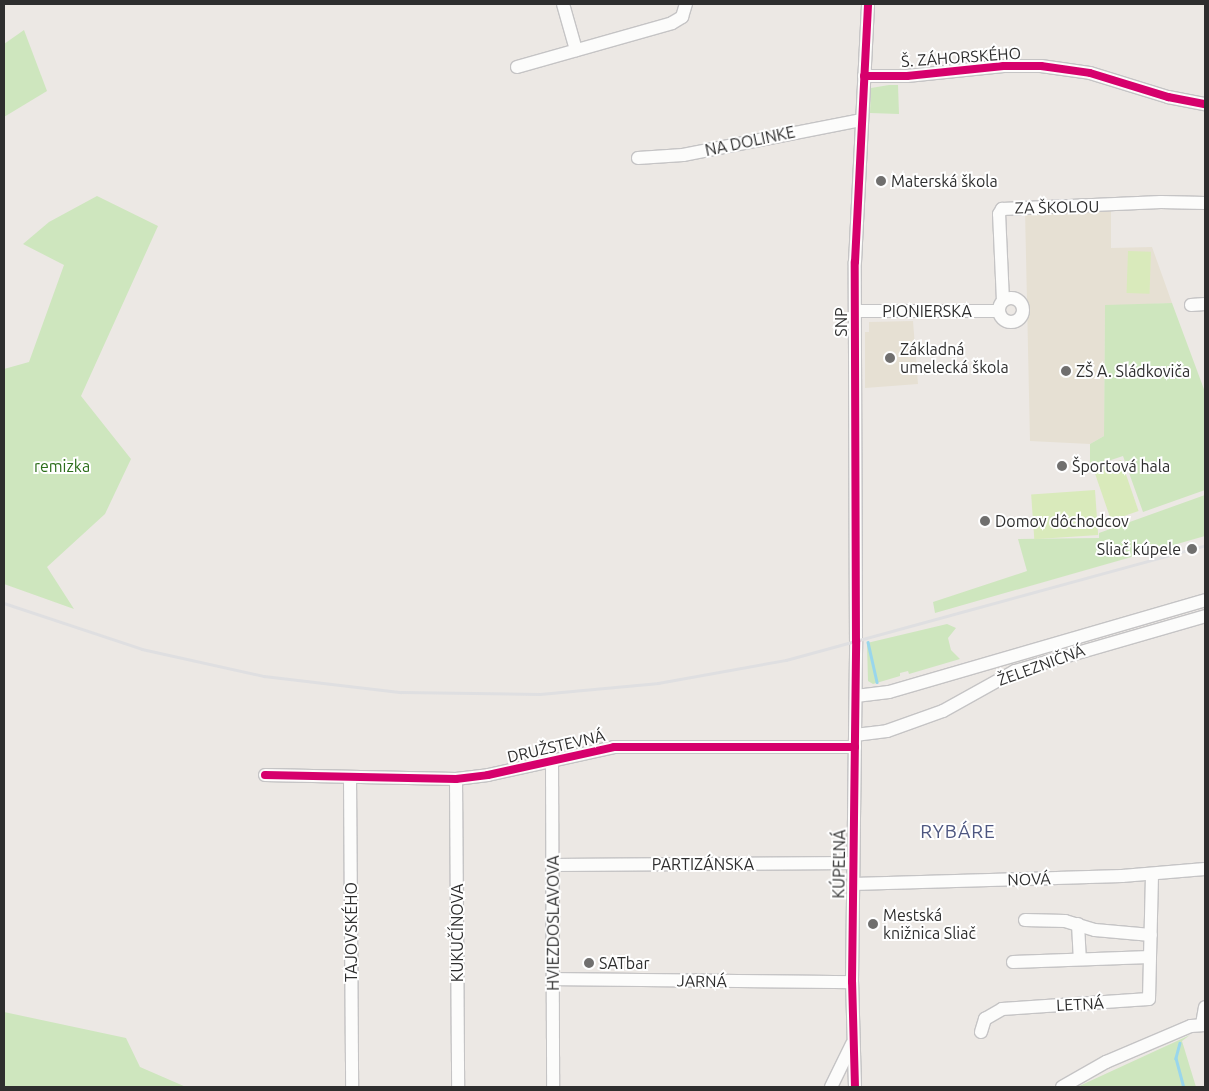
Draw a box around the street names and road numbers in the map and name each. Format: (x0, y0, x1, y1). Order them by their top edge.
street label: Š. ZÁHORSKÉHO (900, 43, 1022, 71)
street label: NA DOLINKE (703, 122, 797, 160)
street label: ZA ŠKOLOU (1015, 197, 1099, 217)
street label: PIONIERSKA (882, 301, 972, 321)
street label: SNP (831, 307, 851, 337)
street label: ŽELEZNIČNÁ (995, 640, 1087, 690)
street label: DRUŽSTEVNÁ (505, 725, 607, 767)
street label: KÚPEĽNÁ (829, 829, 849, 899)
street label: PARTIZÁNSKA (652, 854, 754, 874)
street label: HVIEZDOSLAVOVA (543, 855, 563, 991)
street label: NOVÁ (1007, 869, 1051, 889)
street label: TAJOVSKÉHO (341, 882, 361, 982)
street label: KUKUČÍNOVA (447, 884, 467, 982)
street label: JARNÁ (677, 971, 727, 991)
street label: LETNÁ (1056, 993, 1104, 1015)

